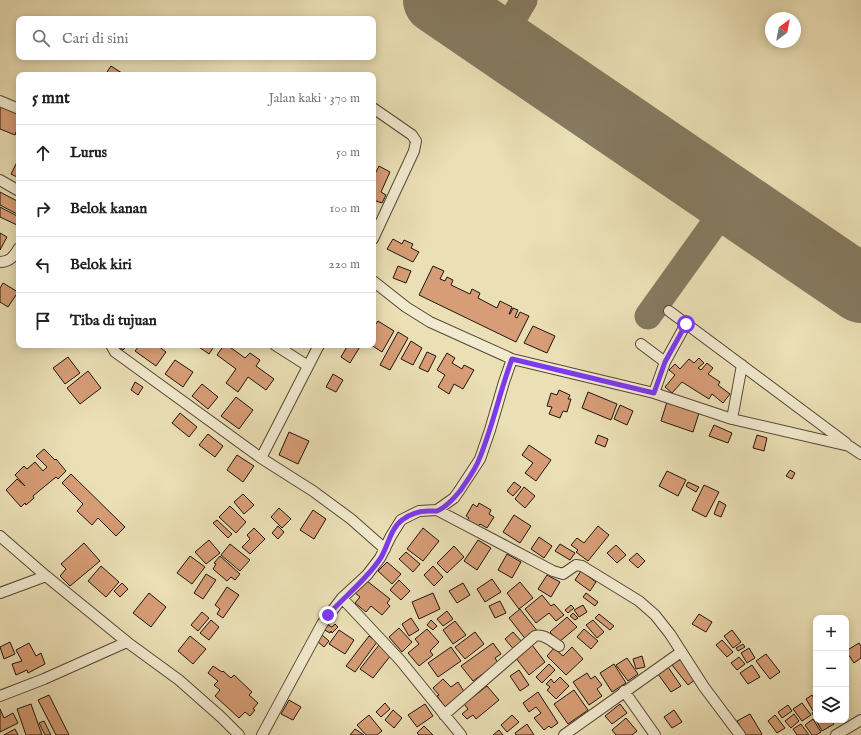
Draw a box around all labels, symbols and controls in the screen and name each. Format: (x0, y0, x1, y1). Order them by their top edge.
north arrow (765, 12, 801, 48)
search box (16, 16, 376, 60)
icon: search (30, 27, 52, 49)
text: Cari di sini (62, 29, 129, 48)
text: 5 mnt (32, 88, 70, 109)
text: Jalan kaki · 370 m (269, 90, 360, 107)
icon: ahead (32, 142, 54, 164)
text: Lurus (70, 143, 107, 162)
text: 50 m (336, 144, 360, 161)
icon: right (32, 198, 54, 220)
text: Belok kanan (70, 199, 147, 218)
text: 100 m (330, 200, 360, 217)
icon: left (32, 254, 54, 276)
text: Belok kiri (70, 255, 132, 274)
text: 220 m (329, 256, 360, 273)
icon: arrive (32, 310, 54, 332)
text: Tiba di tujuan (70, 311, 157, 330)
route start (677, 315, 695, 333)
route end (319, 606, 337, 624)
map controls (813, 615, 849, 723)
button: + (813, 615, 849, 651)
button: − (813, 651, 849, 687)
button: layers (813, 687, 849, 723)

